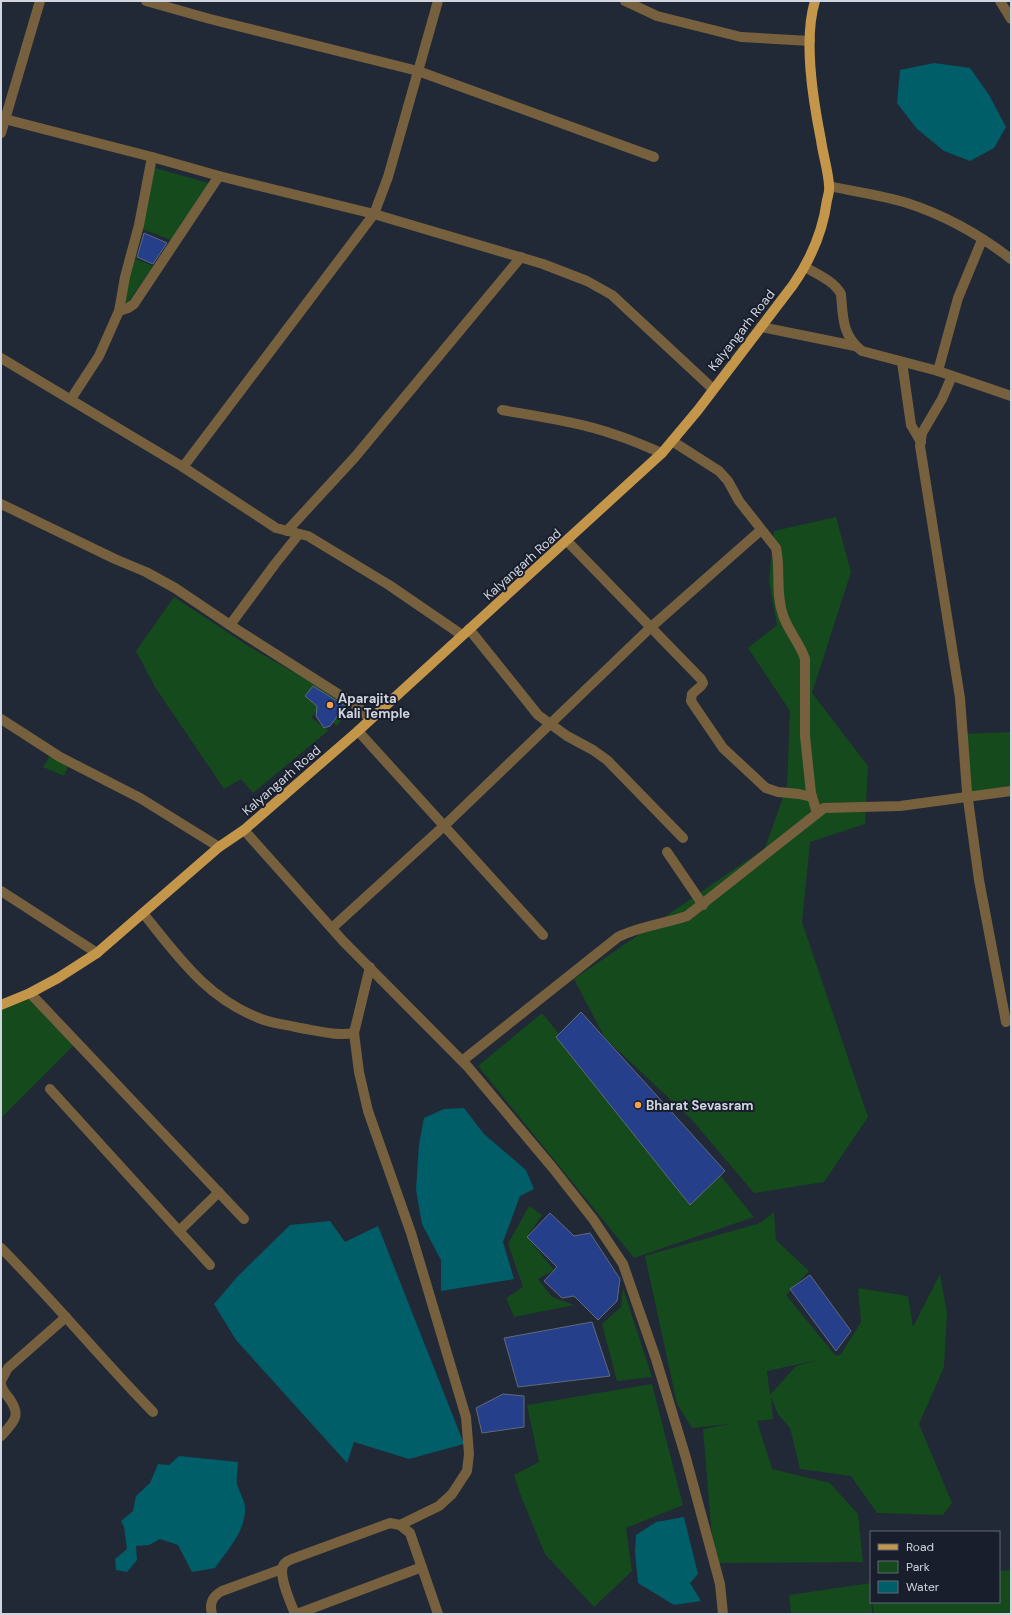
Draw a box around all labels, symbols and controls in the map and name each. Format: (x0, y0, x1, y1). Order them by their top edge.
street label: Kalyangarh Road (704, 286, 779, 375)
street label: Kalyangarh Road (480, 525, 565, 604)
place label: Aparajita Kali Temple (338, 690, 410, 722)
marker: Aparajita Kali Temple (325, 700, 335, 710)
street label: Kalyangarh Road (238, 741, 324, 819)
place label: Bharat Sevasram (646, 1097, 754, 1114)
marker: Bharat Sevasram (633, 1100, 643, 1110)
legend (870, 1531, 1000, 1603)
text: Road (906, 1539, 934, 1555)
text: Park (906, 1559, 930, 1575)
text: Water (906, 1579, 940, 1595)

